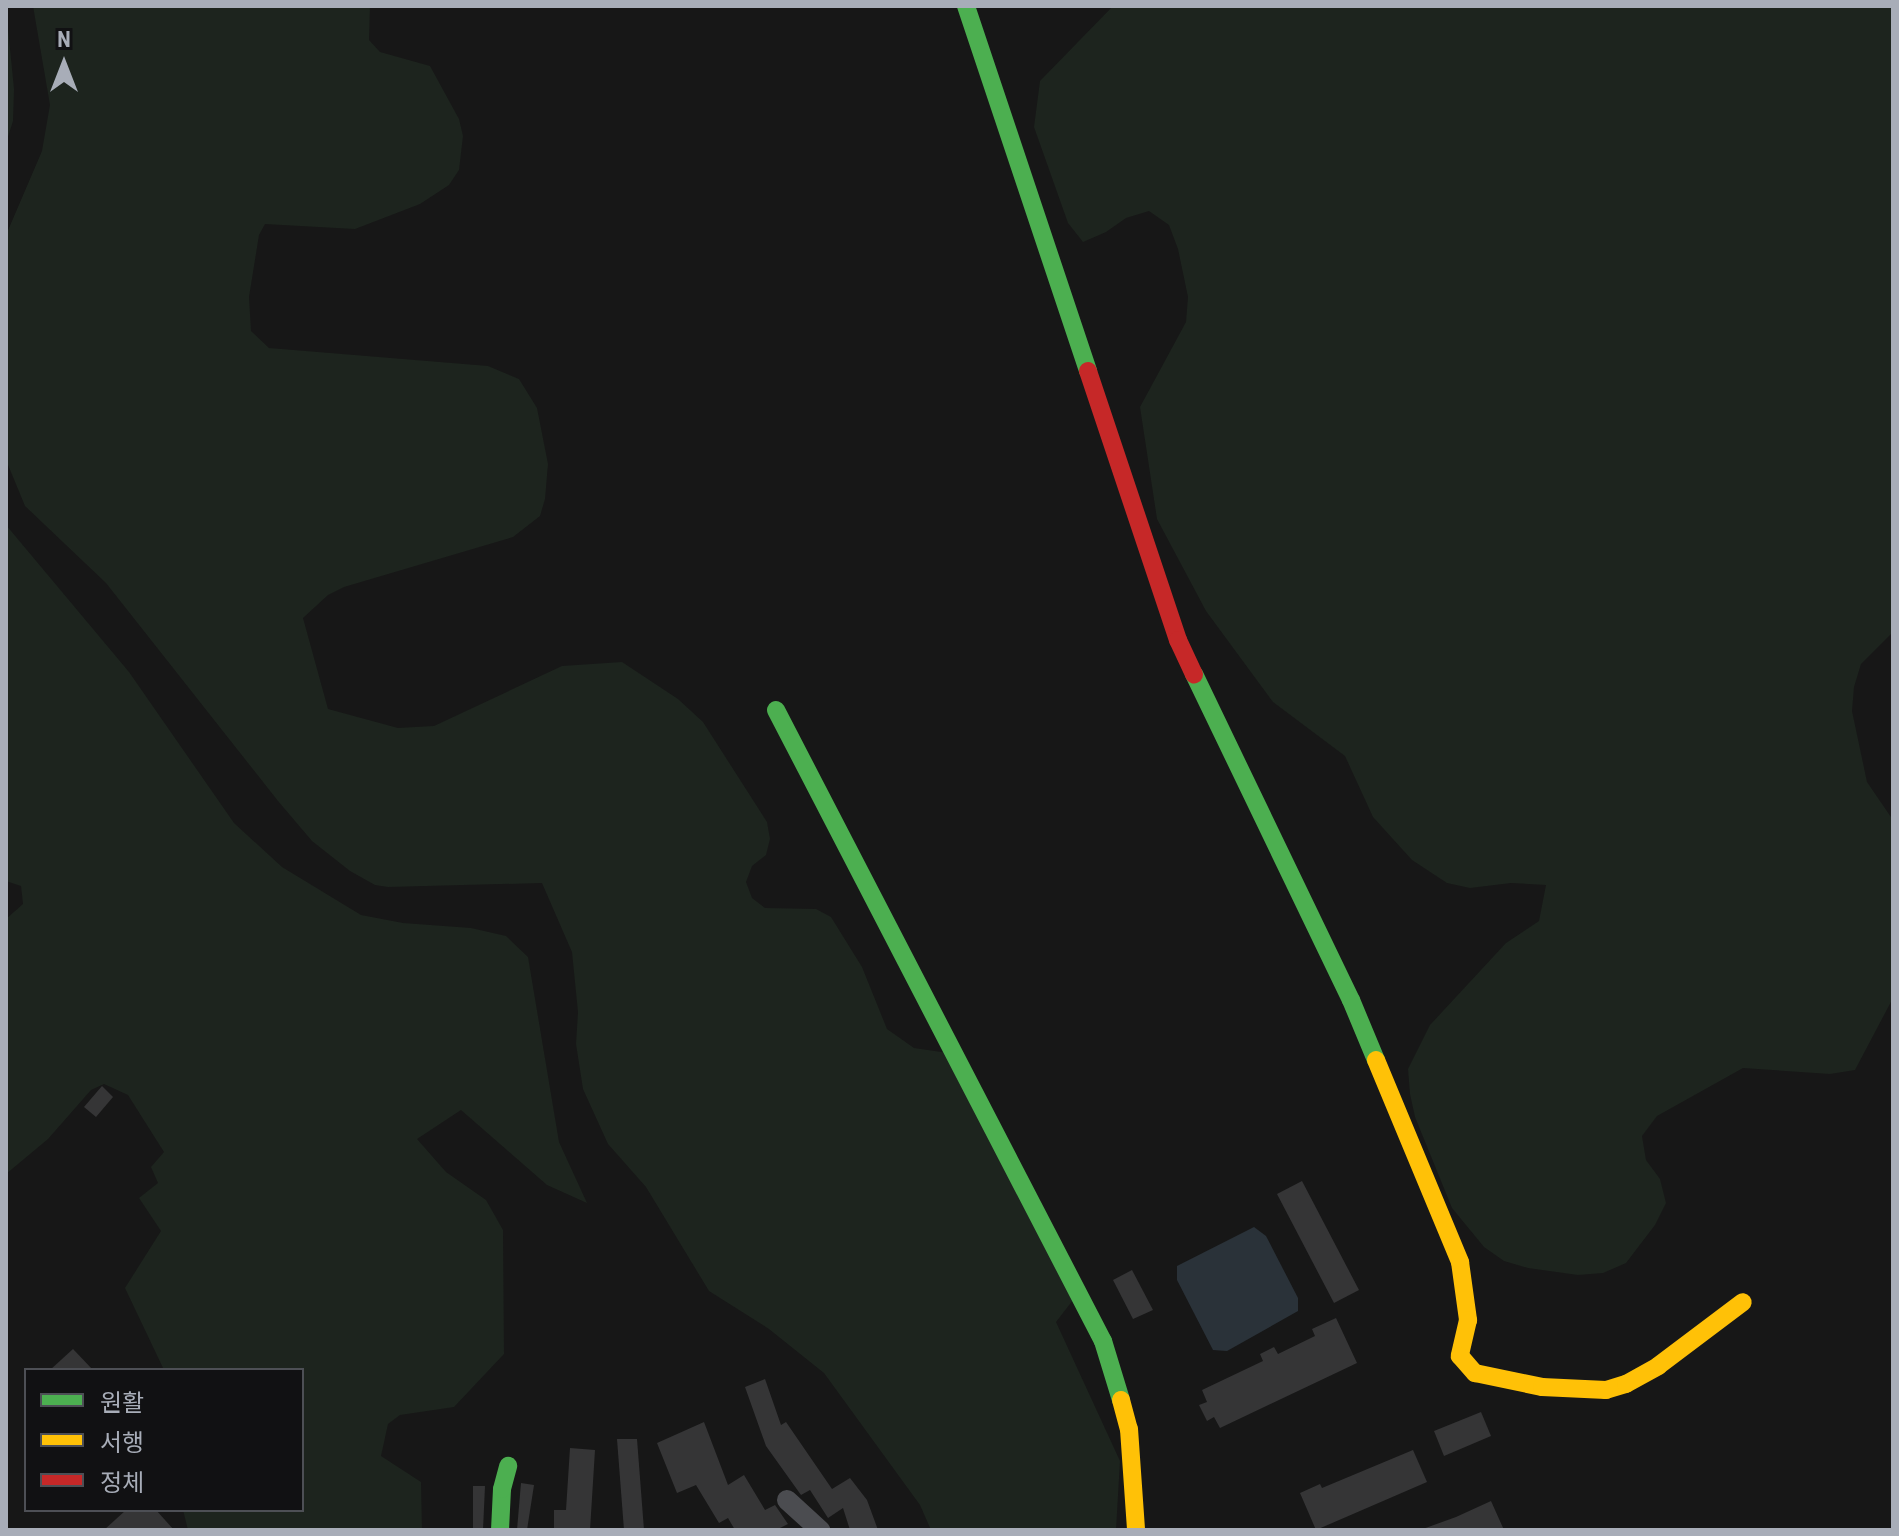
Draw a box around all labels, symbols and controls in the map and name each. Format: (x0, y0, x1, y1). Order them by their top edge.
north arrow (24, 24, 104, 104)
text: N (57, 27, 71, 52)
legend (24, 1368, 304, 1512)
text: 원활 (100, 1389, 144, 1417)
text: 서행 (100, 1429, 144, 1457)
text: 정체 (100, 1469, 144, 1497)

